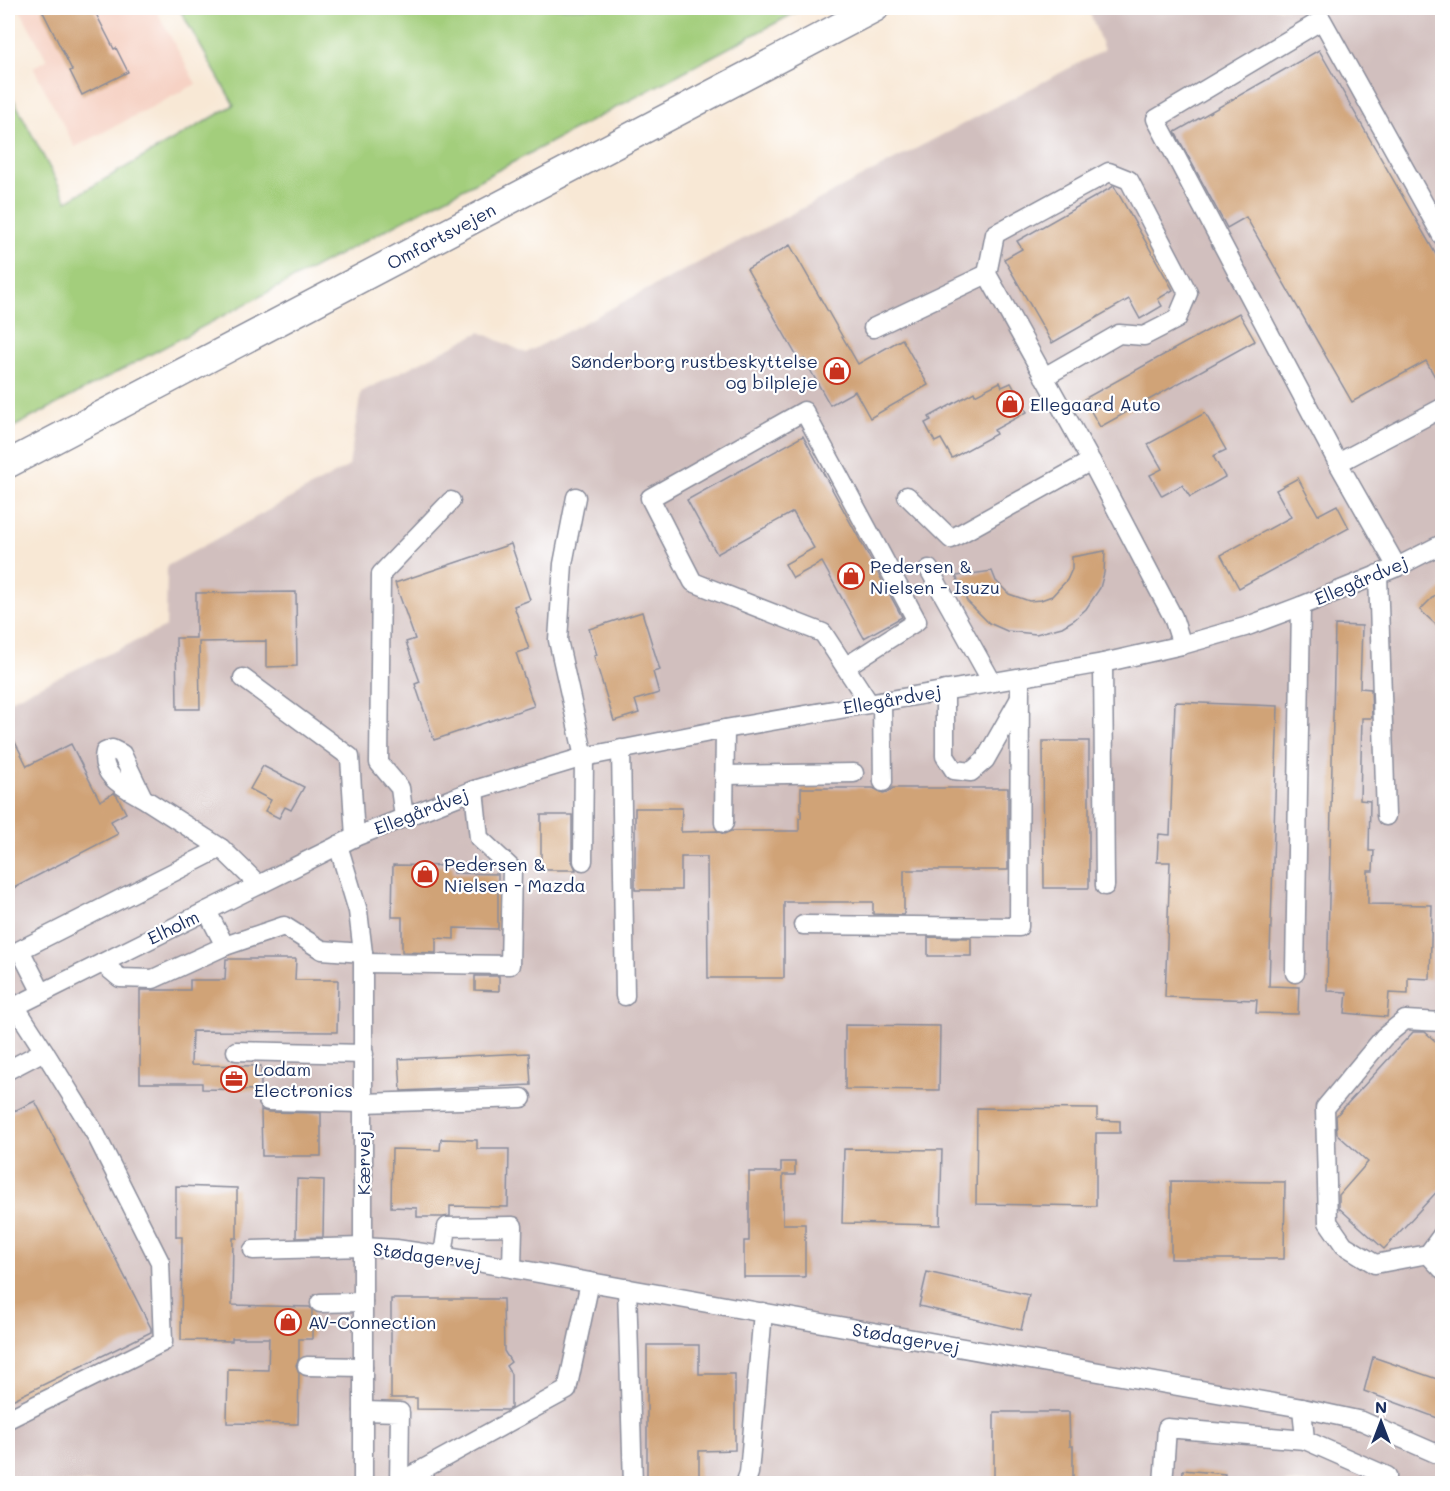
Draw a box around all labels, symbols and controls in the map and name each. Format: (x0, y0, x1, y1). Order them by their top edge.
street label: Omfartsvejen (382, 197, 500, 275)
place label: Sønderborg rustbeskyttelse og bilpleje (571, 349, 818, 394)
shop icon: Sønderborg rustbeskyttelse og bilpleje (822, 356, 852, 386)
shop icon: Ellegaard Auto (995, 389, 1025, 419)
place label: Ellegaard Auto (1030, 392, 1161, 416)
street label: Ellegårdvej (1311, 550, 1411, 610)
place label: Pedersen & Nielsen - Isuzu (870, 554, 1000, 599)
shop icon: Pedersen & Nielsen - Isuzu (836, 561, 866, 591)
street label: Ellegårdvej (841, 679, 943, 719)
street label: Ellegårdvej (370, 782, 472, 840)
place label: Pedersen & Nielsen - Mazda (444, 852, 586, 897)
shop icon: Pedersen & Nielsen - Mazda (410, 859, 440, 889)
street label: Elholm (143, 904, 203, 950)
place label: Lodam Electronics (254, 1057, 353, 1102)
office icon: Lodam Electronics (219, 1064, 249, 1094)
street label: Kærvej (351, 1131, 375, 1195)
street label: Stødagervej (371, 1237, 483, 1275)
shop icon: AV-Connection (273, 1307, 303, 1337)
place label: AV-Connection (308, 1310, 436, 1334)
street label: Stødagervej (850, 1317, 962, 1359)
north arrow (1351, 1392, 1411, 1452)
text: N (1375, 1396, 1387, 1417)

